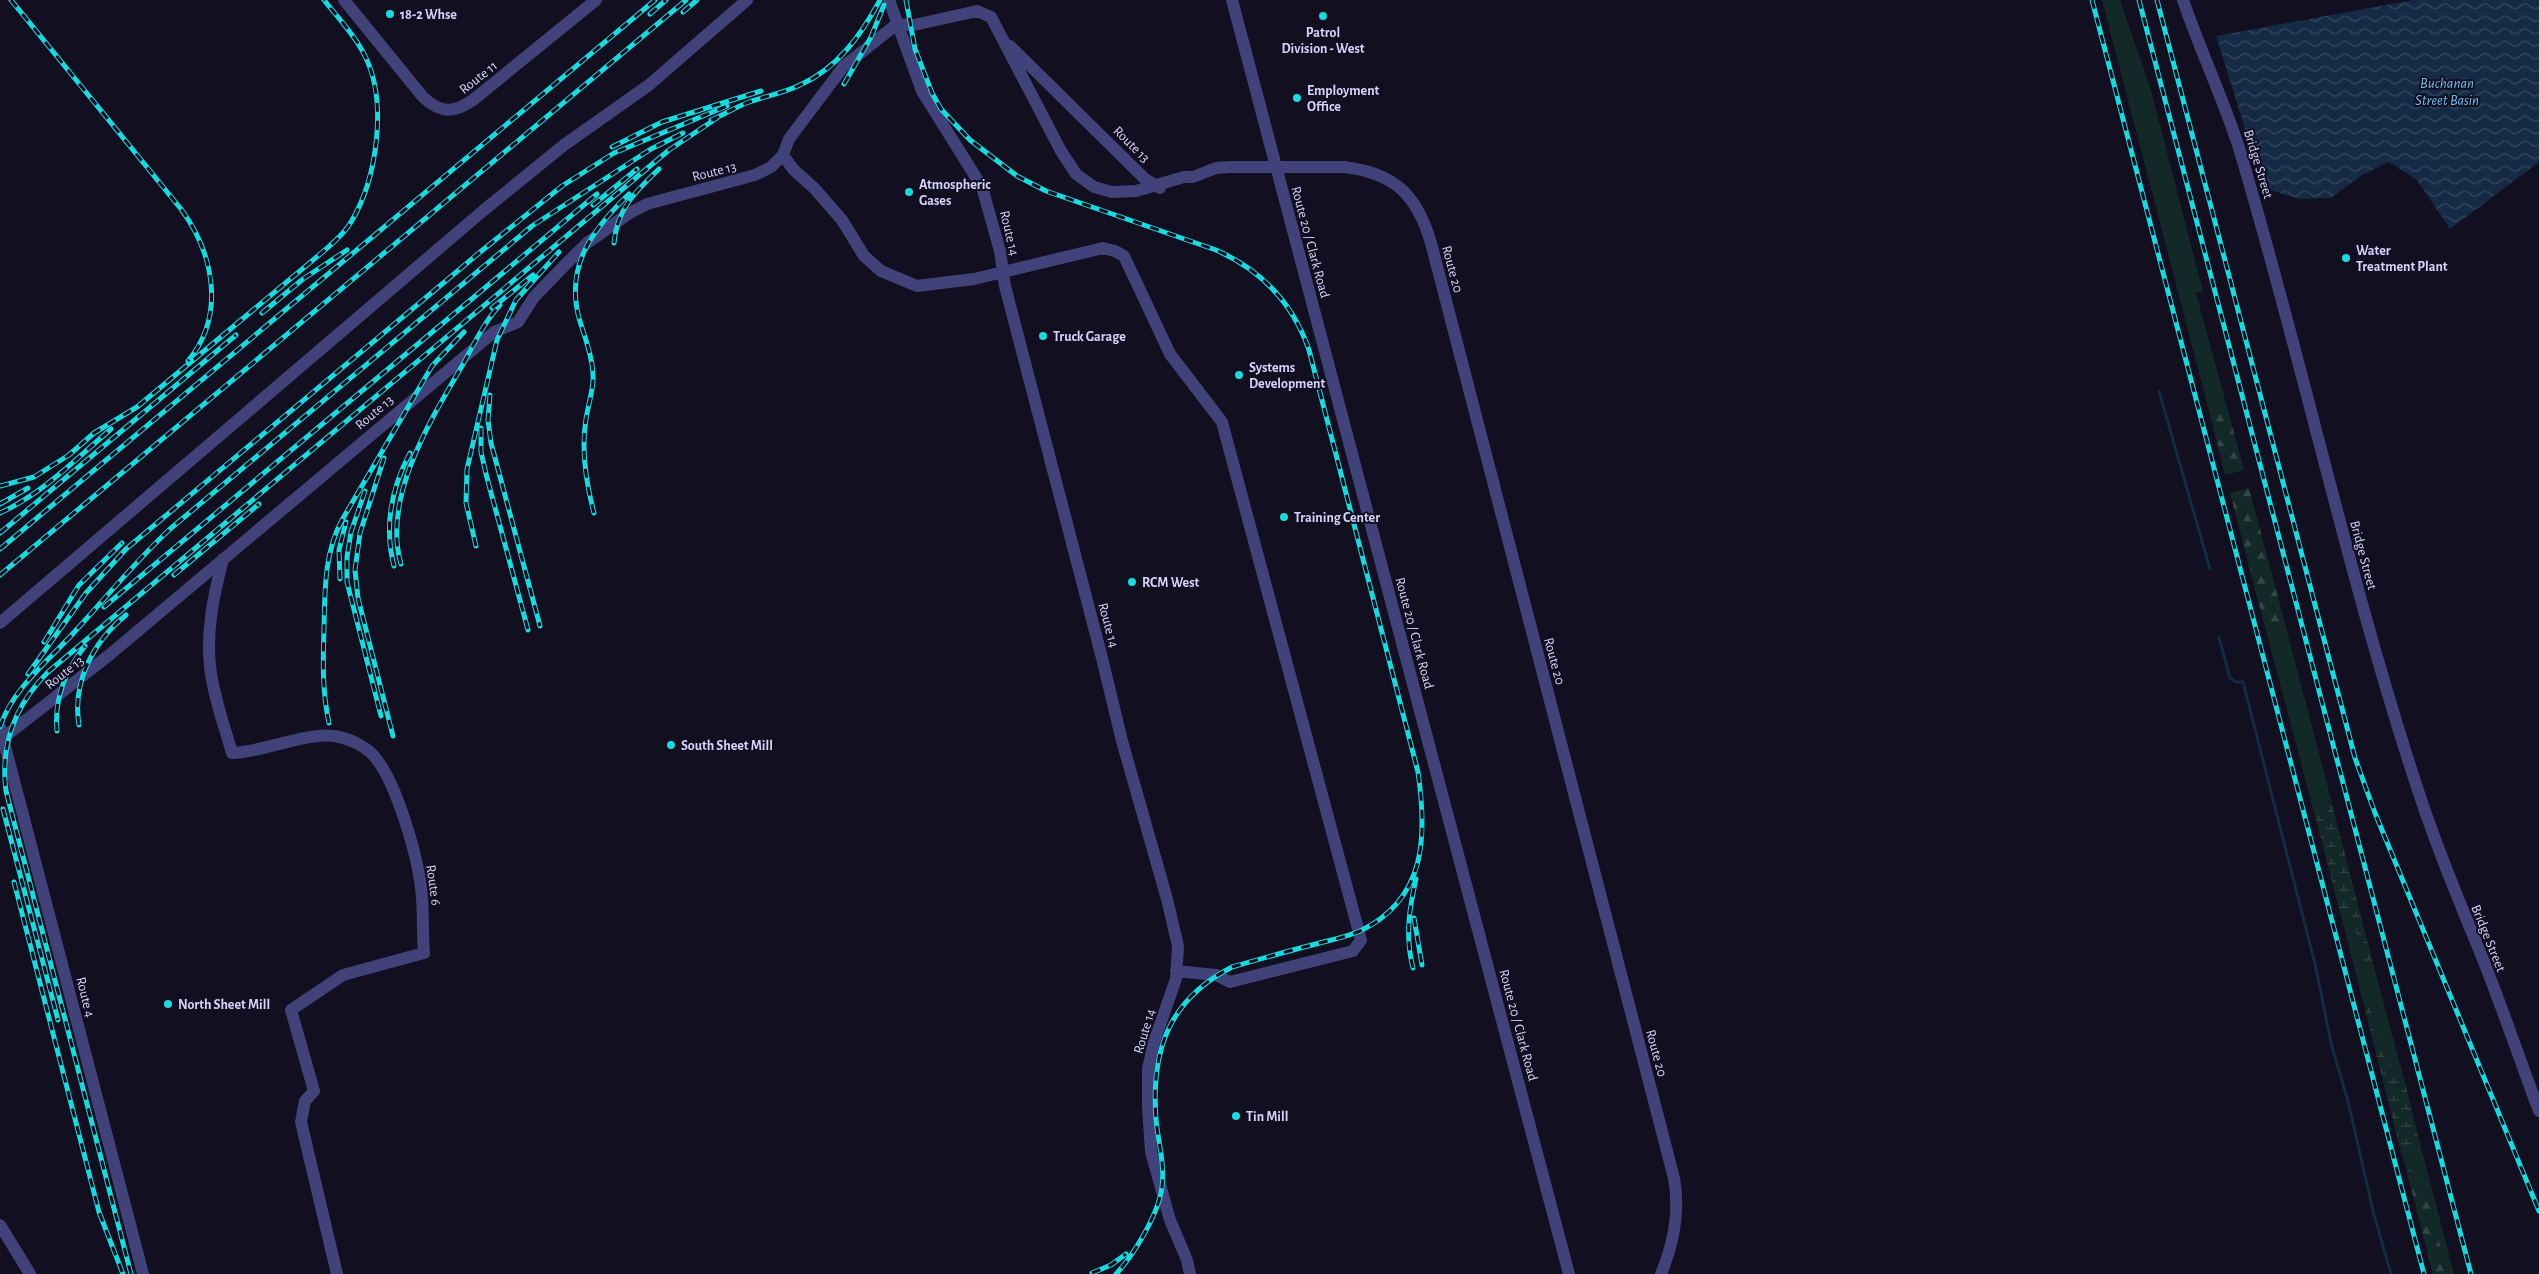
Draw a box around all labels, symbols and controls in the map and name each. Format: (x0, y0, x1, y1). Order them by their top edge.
marker: 18-2 Whse (384, 8, 396, 20)
place label: 18-2 Whse (400, 8, 457, 22)
marker: Patrol Division - West (1317, 10, 1329, 22)
place label: Patrol Division - West (1281, 26, 1365, 56)
street label: Route 11 (457, 59, 500, 97)
water label: Buchanan Street Basin (2415, 76, 2479, 108)
place label: Employment Office (1307, 84, 1380, 114)
marker: Employment Office (1291, 92, 1303, 104)
street label: Route 13 (1110, 124, 1152, 166)
street label: Bridge Street (2241, 128, 2275, 201)
street label: Route 13 (691, 160, 738, 184)
place label: Atmospheric Gases (919, 178, 991, 208)
street label: Route 20 / Clark Road (1288, 185, 1332, 300)
marker: Atmospheric Gases (903, 186, 915, 198)
street label: Route 14 (997, 209, 1021, 257)
street label: Route 20 (1439, 244, 1465, 294)
place label: Water Treatment Plant (2356, 244, 2448, 274)
marker: Water Treatment Plant (2340, 252, 2352, 264)
marker: Truck Garage (1037, 330, 1049, 342)
place label: Truck Garage (1053, 330, 1126, 344)
place label: Systems Development (1249, 361, 1325, 391)
marker: Systems Development (1233, 369, 1245, 381)
street label: Route 13 (353, 393, 397, 433)
marker: Training Center (1278, 511, 1290, 523)
place label: Training Center (1294, 511, 1380, 525)
street label: Bridge Street (2347, 519, 2379, 592)
marker: RCM West (1126, 576, 1138, 588)
place label: RCM West (1142, 576, 1200, 590)
street label: Route 20 / Clark Road (1392, 576, 1436, 691)
street label: Route 14 (1095, 601, 1121, 649)
street label: Route 20 (1541, 636, 1567, 686)
street label: Route 13 (43, 653, 87, 692)
marker: South Sheet Mill (665, 739, 677, 751)
place label: South Sheet Mill (681, 739, 773, 753)
street label: Route 6 (423, 864, 443, 906)
street label: Bridge Street (2468, 903, 2508, 974)
street label: Route 20 / Clark Road (1496, 968, 1540, 1083)
street label: Route 4 (73, 976, 97, 1019)
marker: North Sheet Mill (162, 998, 174, 1010)
place label: North Sheet Mill (178, 998, 270, 1012)
street label: Route 14 (1132, 1007, 1158, 1055)
street label: Route 20 (1643, 1028, 1669, 1078)
marker: Tin Mill (1230, 1110, 1242, 1122)
place label: Tin Mill (1246, 1110, 1288, 1124)

